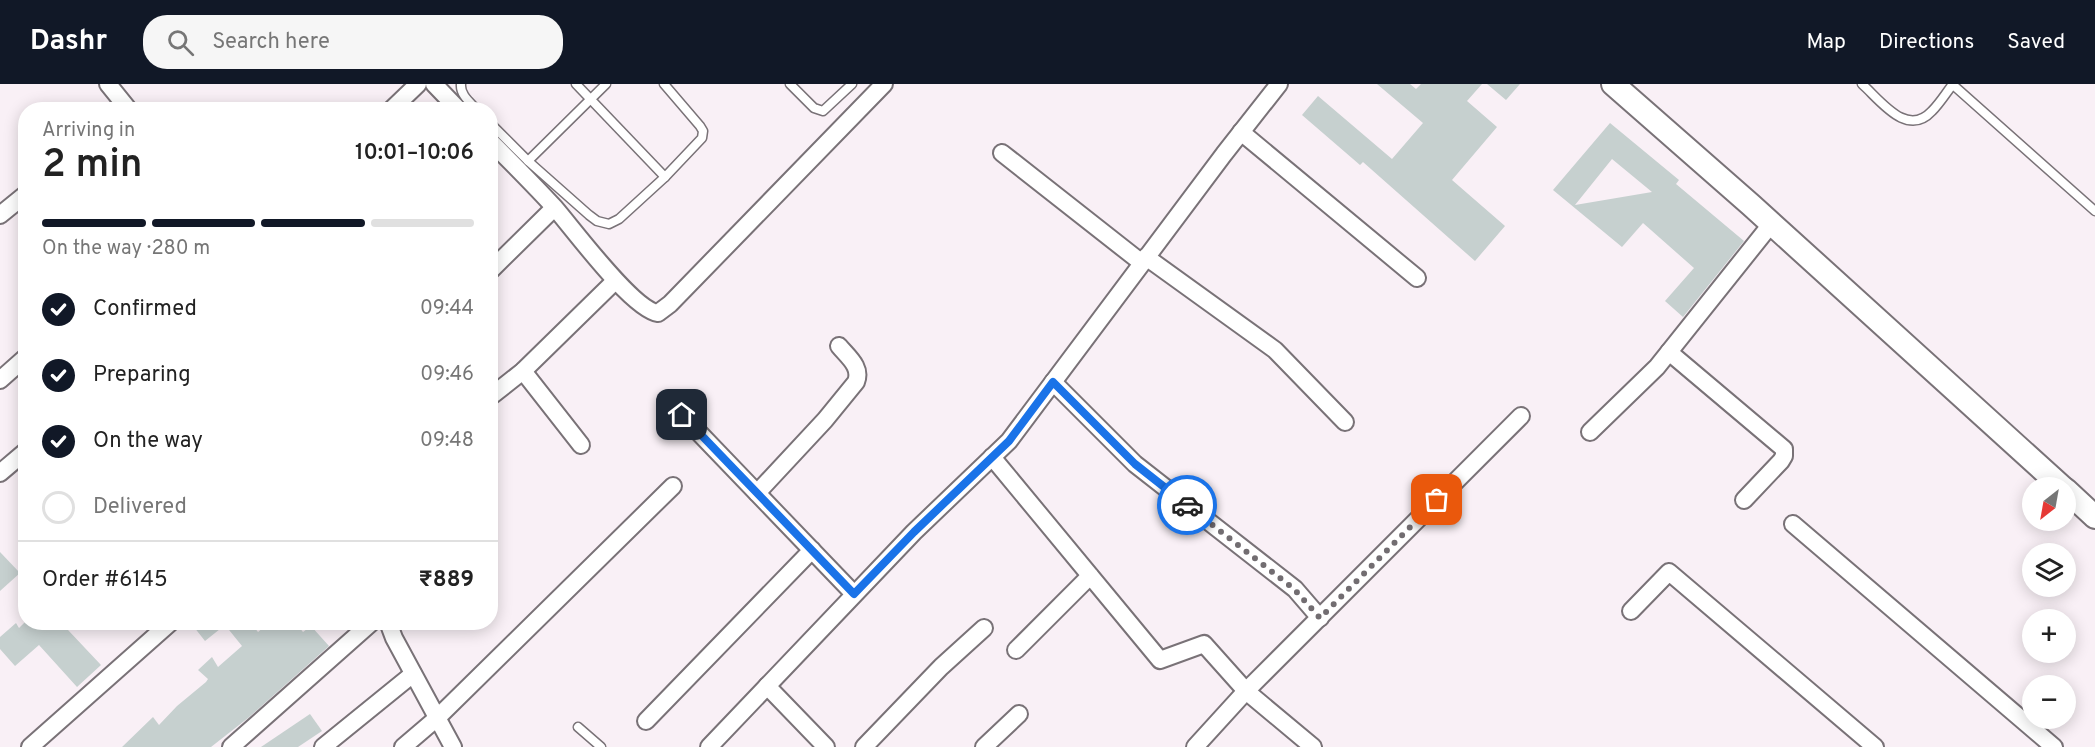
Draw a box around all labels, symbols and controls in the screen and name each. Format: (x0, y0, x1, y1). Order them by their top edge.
search box (143, 15, 563, 69)
text: Dashr (30, 24, 107, 60)
icon: search (164, 26, 197, 59)
text: Search here (212, 29, 330, 56)
text: Map (1806, 29, 1846, 56)
text: Directions (1879, 29, 1974, 56)
text: Saved (2007, 29, 2065, 56)
text: Arriving in (42, 118, 135, 144)
text: 10:01–10:06 (355, 140, 474, 167)
text: 2 min (42, 142, 143, 191)
text: On the way · 280 m (42, 236, 210, 262)
icon: check (42, 293, 75, 326)
text: Confirmed (93, 296, 197, 323)
text: 09:44 (420, 296, 474, 322)
icon: check (42, 359, 75, 392)
text: Preparing (93, 362, 191, 389)
text: 09:46 (420, 362, 474, 388)
pin (656, 389, 707, 440)
icon: home (665, 398, 698, 431)
icon: check (42, 425, 75, 458)
text: On the way (93, 428, 203, 455)
text: 09:48 (420, 428, 474, 454)
pin (1411, 474, 1462, 525)
courier (1157, 475, 1217, 535)
north arrow (2022, 477, 2076, 531)
map controls (2022, 477, 2076, 729)
icon: bag (1420, 483, 1453, 516)
icon: car (1171, 489, 1204, 522)
text: Delivered (93, 494, 187, 521)
button: layers (2022, 543, 2076, 597)
text: Order #6145 (42, 567, 168, 594)
text: ₹889 (418, 567, 474, 594)
button: + (2022, 609, 2076, 663)
button: − (2022, 675, 2076, 729)

